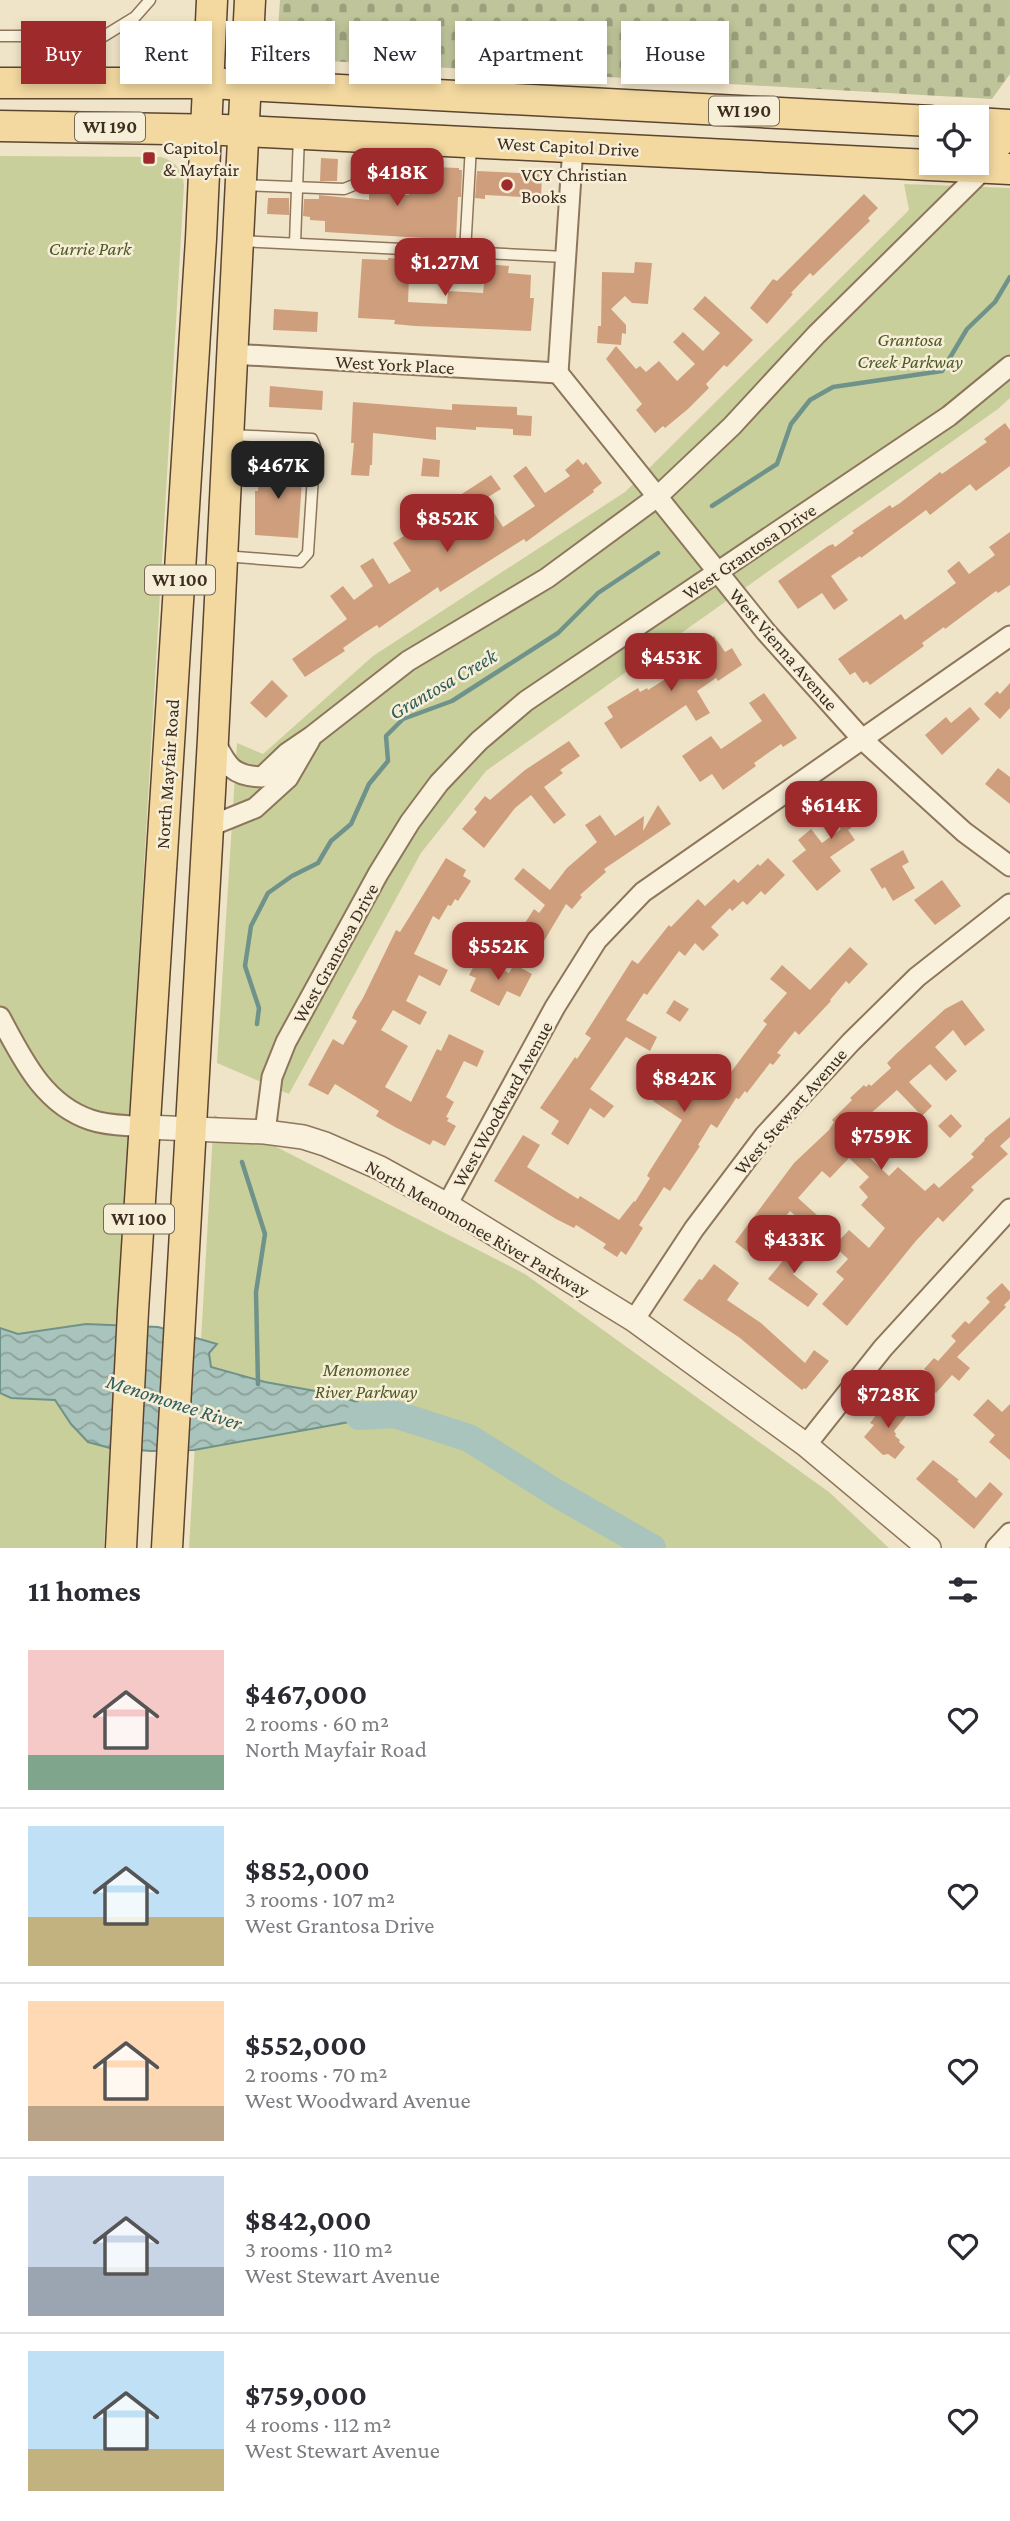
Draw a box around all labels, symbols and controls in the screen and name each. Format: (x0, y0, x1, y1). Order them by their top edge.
chip: Buy (21, 21, 106, 84)
chip: Rent (120, 21, 212, 84)
chip: Filters (226, 21, 335, 84)
chip: New (349, 21, 441, 84)
chip: Apartment (455, 21, 607, 84)
chip: House (621, 21, 729, 84)
road number: WI 190 (709, 96, 779, 126)
map controls (919, 105, 989, 175)
button: locate (919, 105, 989, 175)
road number: WI 190 (75, 112, 145, 142)
street label: West Capitol Drive (496, 132, 640, 161)
place label: Capitol & Mayfair (163, 137, 240, 180)
pin: $418K (348, 148, 446, 208)
marker: Capitol & Mayfair (141, 150, 157, 166)
text: $418K (367, 158, 427, 184)
place label: VCY Christian Books (521, 164, 627, 207)
marker: VCY Christian Books (499, 177, 515, 193)
park label: Currie Park (49, 238, 132, 259)
pin: $1.27M (388, 238, 502, 298)
text: $1.27M (411, 248, 479, 274)
park label: Grantosa Creek Parkway (857, 329, 963, 372)
street label: West York Place (335, 351, 455, 378)
pin: $467K (229, 442, 327, 501)
text: $467K (247, 451, 309, 477)
pin: $852K (398, 494, 496, 554)
street label: West Grantosa Drive (679, 499, 820, 604)
text: $852K (416, 504, 478, 530)
road number: WI 100 (145, 566, 215, 594)
street label: West Vienna Avenue (725, 584, 842, 715)
pin: $453K (622, 634, 720, 693)
water label: Grantosa Creek (385, 643, 502, 725)
text: $453K (641, 643, 701, 669)
street label: North Mayfair Road (152, 698, 183, 850)
pin: $614K (782, 782, 880, 841)
text: $614K (801, 791, 861, 817)
street label: West Grantosa Drive (288, 880, 383, 1027)
pin: $552K (449, 922, 547, 982)
text: $552K (468, 932, 528, 958)
street label: West Woodward Avenue (448, 1018, 557, 1191)
street label: West Stewart Avenue (730, 1044, 851, 1179)
pin: $842K (635, 1054, 733, 1114)
text: $842K (652, 1064, 716, 1090)
pin: $759K (832, 1112, 930, 1172)
text: $759K (851, 1122, 911, 1148)
street label: North Menomonee River Parkway (362, 1156, 594, 1301)
road number: WI 100 (104, 1204, 174, 1234)
pin: $433K (745, 1216, 843, 1275)
text: $433K (764, 1225, 824, 1251)
park label: Menomonee River Parkway (315, 1359, 417, 1402)
water label: Menomonee River (102, 1369, 245, 1435)
pin: $728K (839, 1370, 937, 1430)
text: $728K (857, 1380, 919, 1406)
icon: filters (944, 1571, 982, 1609)
text: 11 homes (28, 1574, 141, 1607)
text: $467,000 (245, 1677, 367, 1710)
icon: home (84, 1678, 168, 1762)
icon: heart (944, 1701, 982, 1739)
text: 2 rooms · 60 m² (245, 1710, 389, 1736)
text: North Mayfair Road (245, 1736, 427, 1762)
text: $852,000 (245, 1853, 370, 1886)
icon: home (84, 1854, 168, 1938)
icon: heart (944, 1877, 982, 1915)
text: 3 rooms · 107 m² (245, 1886, 395, 1912)
text: West Grantosa Drive (245, 1912, 434, 1938)
text: $552,000 (245, 2028, 367, 2061)
icon: home (84, 2029, 168, 2113)
icon: heart (944, 2052, 982, 2090)
text: 2 rooms · 70 m² (245, 2061, 388, 2087)
text: West Woodward Avenue (245, 2087, 471, 2113)
text: $842,000 (245, 2203, 371, 2236)
icon: home (84, 2204, 168, 2288)
icon: heart (944, 2227, 982, 2265)
text: 3 rooms · 110 m² (245, 2236, 392, 2262)
text: West Stewart Avenue (245, 2262, 440, 2288)
text: $759,000 (245, 2378, 367, 2411)
icon: home (84, 2379, 168, 2463)
icon: heart (944, 2402, 982, 2440)
text: 4 rooms · 112 m² (245, 2411, 391, 2437)
text: West Stewart Avenue (245, 2437, 440, 2463)

